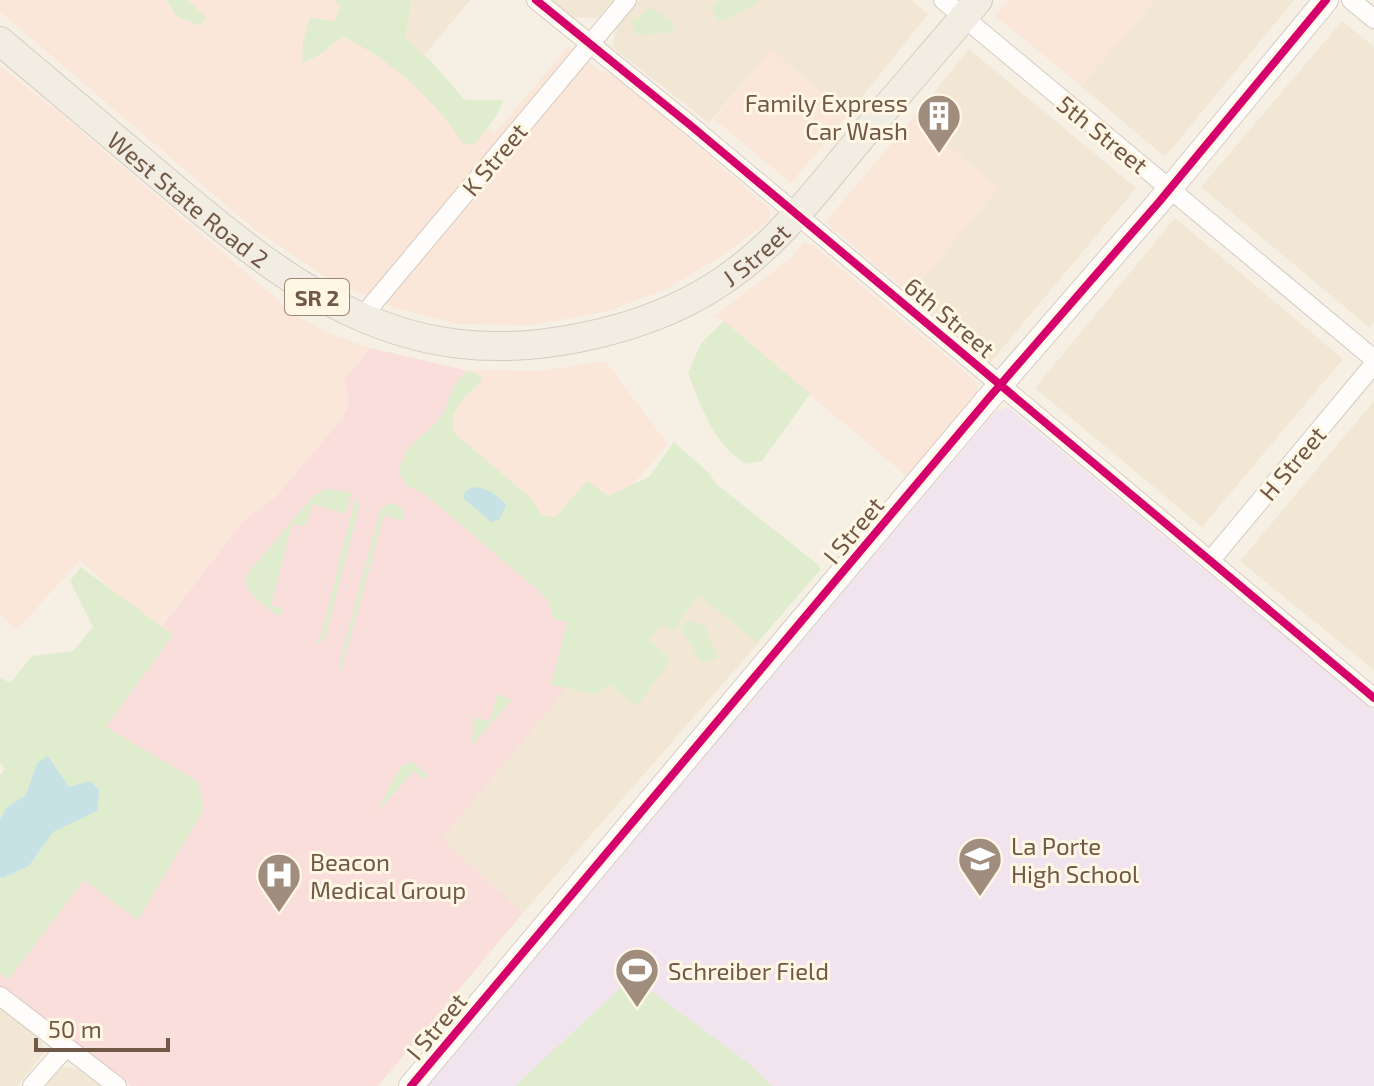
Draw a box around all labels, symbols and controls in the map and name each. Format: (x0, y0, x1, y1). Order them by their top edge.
place label: Family Express Car Wash (745, 88, 908, 145)
street label: 5th Street (1052, 89, 1154, 179)
building icon: Family Express Car Wash (915, 92, 963, 155)
street label: K Street (455, 117, 533, 201)
street label: West State Road 2 (102, 125, 275, 273)
street label: J Street (716, 217, 795, 292)
street label: 6th Street (899, 271, 1001, 363)
road number: SR 2 (285, 279, 349, 315)
street label: H Street (1253, 420, 1331, 506)
street label: I Street (817, 491, 889, 569)
place label: La Porte High School (1011, 831, 1139, 888)
school or university icon: La Porte High School (956, 835, 1004, 898)
place label: Beacon Medical Group (310, 847, 466, 904)
hospital icon: Beacon Medical Group (255, 851, 303, 914)
sports icon: Schreiber Field (613, 946, 661, 1009)
place label: Schreiber Field (668, 956, 829, 985)
street label: I Street (400, 987, 472, 1065)
scale bar (36, 1002, 168, 1052)
text: 50 m (48, 1014, 102, 1043)

